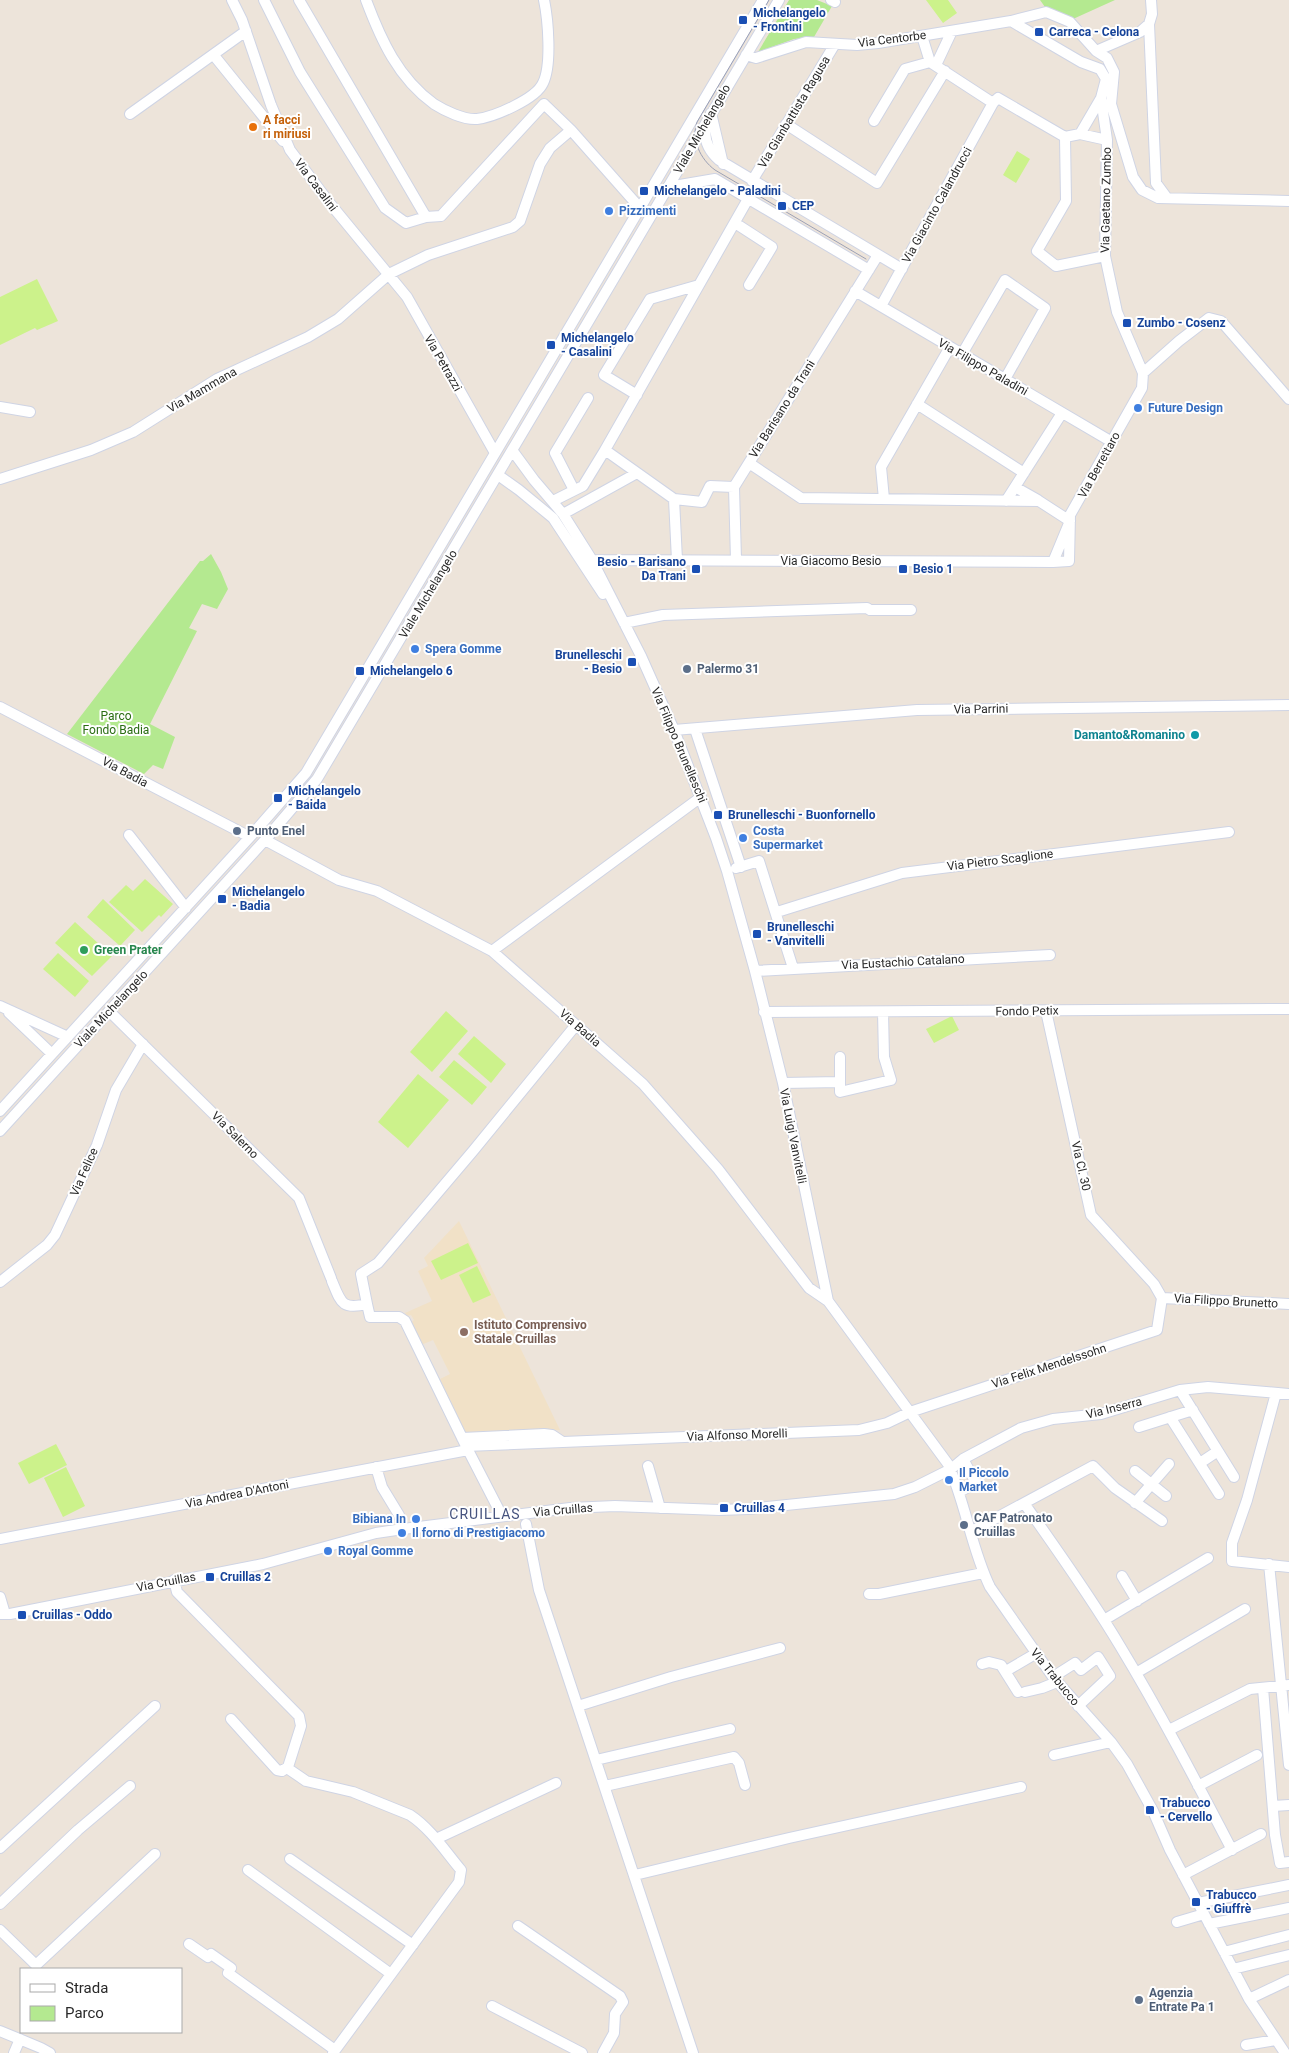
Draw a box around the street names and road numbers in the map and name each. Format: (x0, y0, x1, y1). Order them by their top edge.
street label: Via Centorbe (857, 28, 927, 50)
street label: Via Gianbattista Ragusa (755, 54, 833, 170)
street label: Viale Michelangelo (671, 82, 733, 176)
street label: Via Giacinto Calandrucci (899, 144, 975, 265)
street label: Via Gaetano Zumbo (1098, 147, 1114, 253)
street label: Via Casalini (292, 156, 340, 214)
street label: Via Petrazzi (421, 332, 465, 394)
street label: Via Filippo Paladini (936, 336, 1030, 398)
street label: Via Barisano da Trani (746, 357, 818, 461)
street label: Via Mammana (165, 364, 239, 416)
street label: Via Berrettaro (1075, 429, 1123, 501)
street label: Viale Michelangelo (396, 547, 460, 641)
street label: Via Giacomo Besio (781, 554, 882, 568)
street label: Via Filippo Brunelleschi (648, 685, 710, 805)
street label: Via Parrini (954, 702, 1009, 716)
street label: Via Badia (100, 754, 150, 790)
street label: Via Pietro Scaglione (946, 847, 1054, 873)
street label: Via Eustachio Catalano (841, 952, 965, 972)
street label: Viale Michelangelo (71, 967, 151, 1051)
street label: Fondo Petix (995, 1003, 1059, 1019)
street label: Via Badia (556, 1006, 604, 1050)
street label: Via Luigi Vanvitelli (777, 1087, 809, 1185)
street label: Via Salerno (209, 1109, 261, 1161)
street label: Via Cl. 30 (1069, 1140, 1094, 1192)
street label: Via Felice (67, 1146, 101, 1198)
street label: Via Filippo Brunetto (1173, 1291, 1279, 1311)
street label: Via Felix Mendelssohn (990, 1341, 1108, 1391)
street label: Via Inserra (1085, 1394, 1143, 1422)
street label: Via Alfonso Morelli (686, 1426, 788, 1444)
street label: Via Andrea D'Antoni (184, 1477, 290, 1511)
street label: Via Cruillas (532, 1500, 594, 1520)
street label: Via Cruillas (135, 1569, 197, 1595)
street label: Via Trabucco (1028, 1646, 1082, 1709)

